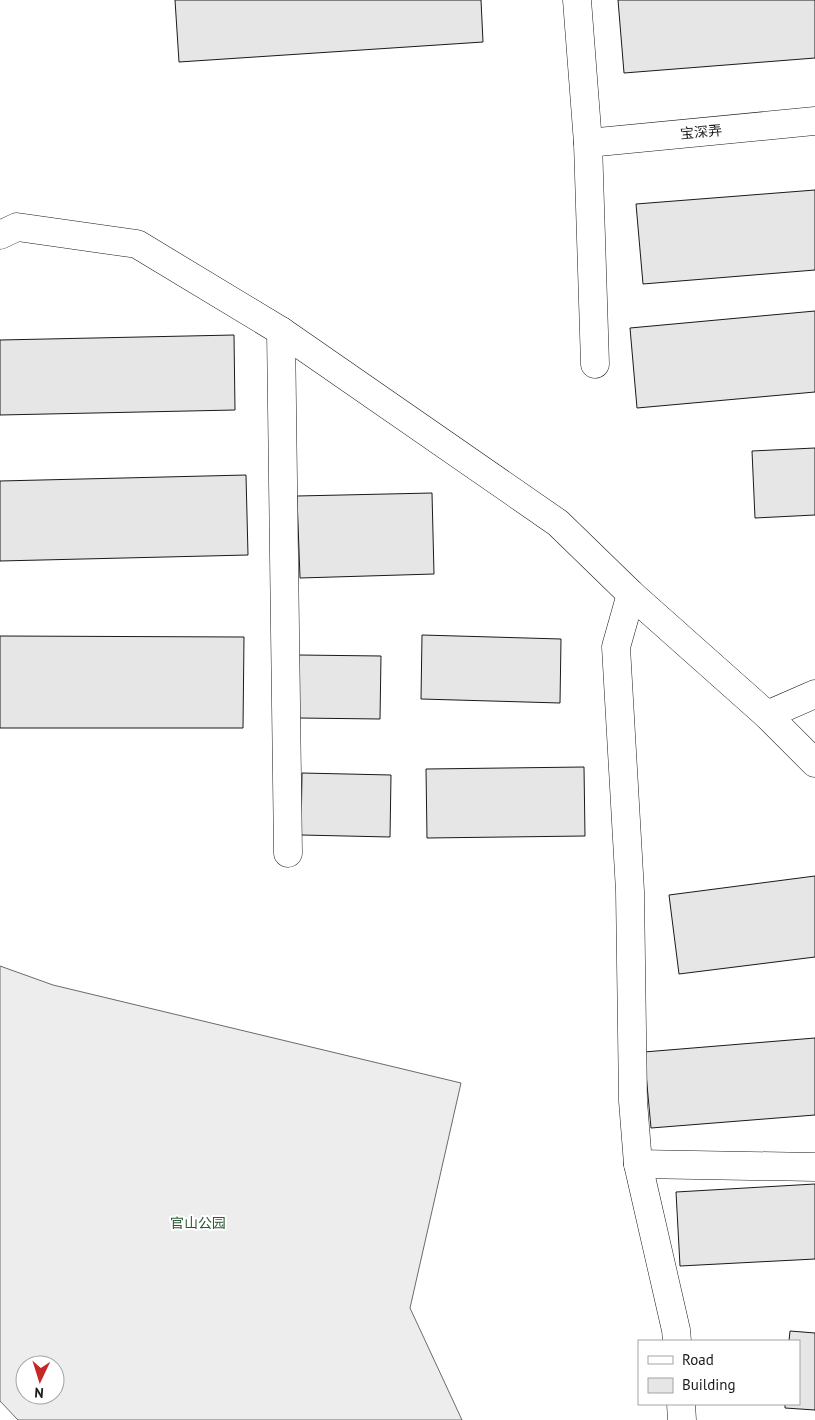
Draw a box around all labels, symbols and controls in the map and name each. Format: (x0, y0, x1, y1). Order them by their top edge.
street label: 宝深弄 (679, 121, 723, 143)
park label: 官山公园 (170, 1214, 226, 1232)
legend (638, 1340, 800, 1405)
text: Road (682, 1350, 714, 1369)
north arrow (15, 1355, 65, 1405)
text: Building (682, 1375, 736, 1394)
text: N (34, 1384, 44, 1402)

